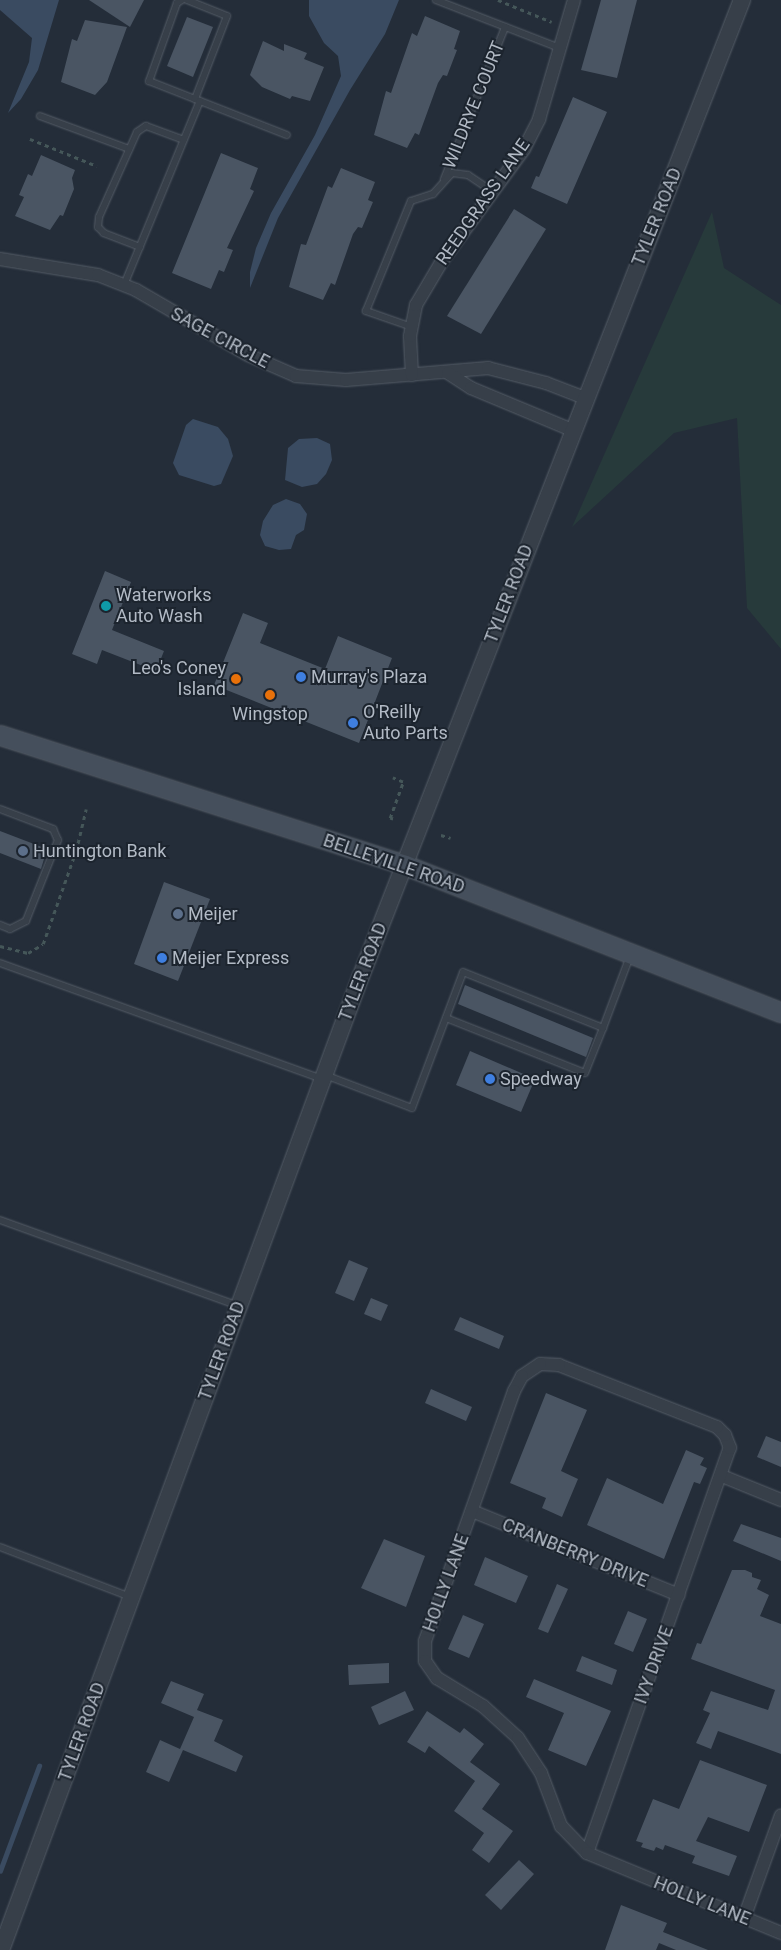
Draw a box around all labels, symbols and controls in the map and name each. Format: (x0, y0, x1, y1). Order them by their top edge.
street label: WILDRYE COURT (439, 38, 509, 172)
street label: REEDGRASS LANE (431, 135, 535, 269)
street label: TYLER ROAD (628, 165, 686, 269)
street label: SAGE CIRCLE (167, 303, 273, 373)
street label: TYLER ROAD (480, 542, 538, 646)
place label: Waterworks Auto Wash (116, 585, 211, 628)
marker: Waterworks Auto Wash (100, 600, 112, 612)
place label: Leo's Coney Island (132, 658, 226, 701)
place label: Murray's Plaza (311, 666, 427, 688)
marker: Murray's Plaza (295, 671, 307, 683)
marker: Leo's Coney Island (230, 673, 242, 685)
marker: Wingstop (264, 689, 276, 701)
place label: O'Reilly Auto Parts (363, 702, 448, 744)
place label: Wingstop (232, 703, 308, 725)
marker: O'Reilly Auto Parts (347, 717, 359, 729)
street label: BELLEVILLE ROAD (320, 830, 468, 898)
place label: Huntington Bank (33, 840, 166, 862)
marker: Huntington Bank (17, 845, 29, 857)
place label: Meijer (188, 903, 238, 925)
marker: Meijer (172, 908, 184, 920)
street label: TYLER ROAD (334, 920, 392, 1024)
place label: Meijer Express (172, 947, 289, 969)
marker: Meijer Express (156, 952, 168, 964)
place label: Speedway (500, 1068, 582, 1090)
marker: Speedway (484, 1073, 496, 1085)
street label: TYLER ROAD (194, 1298, 250, 1404)
street label: CRANBERRY DRIVE (499, 1514, 651, 1592)
street label: HOLLY LANE (418, 1531, 474, 1635)
street label: IVY DRIVE (630, 1623, 678, 1707)
street label: TYLER ROAD (54, 1679, 110, 1785)
street label: HOLLY LANE (650, 1872, 754, 1930)

